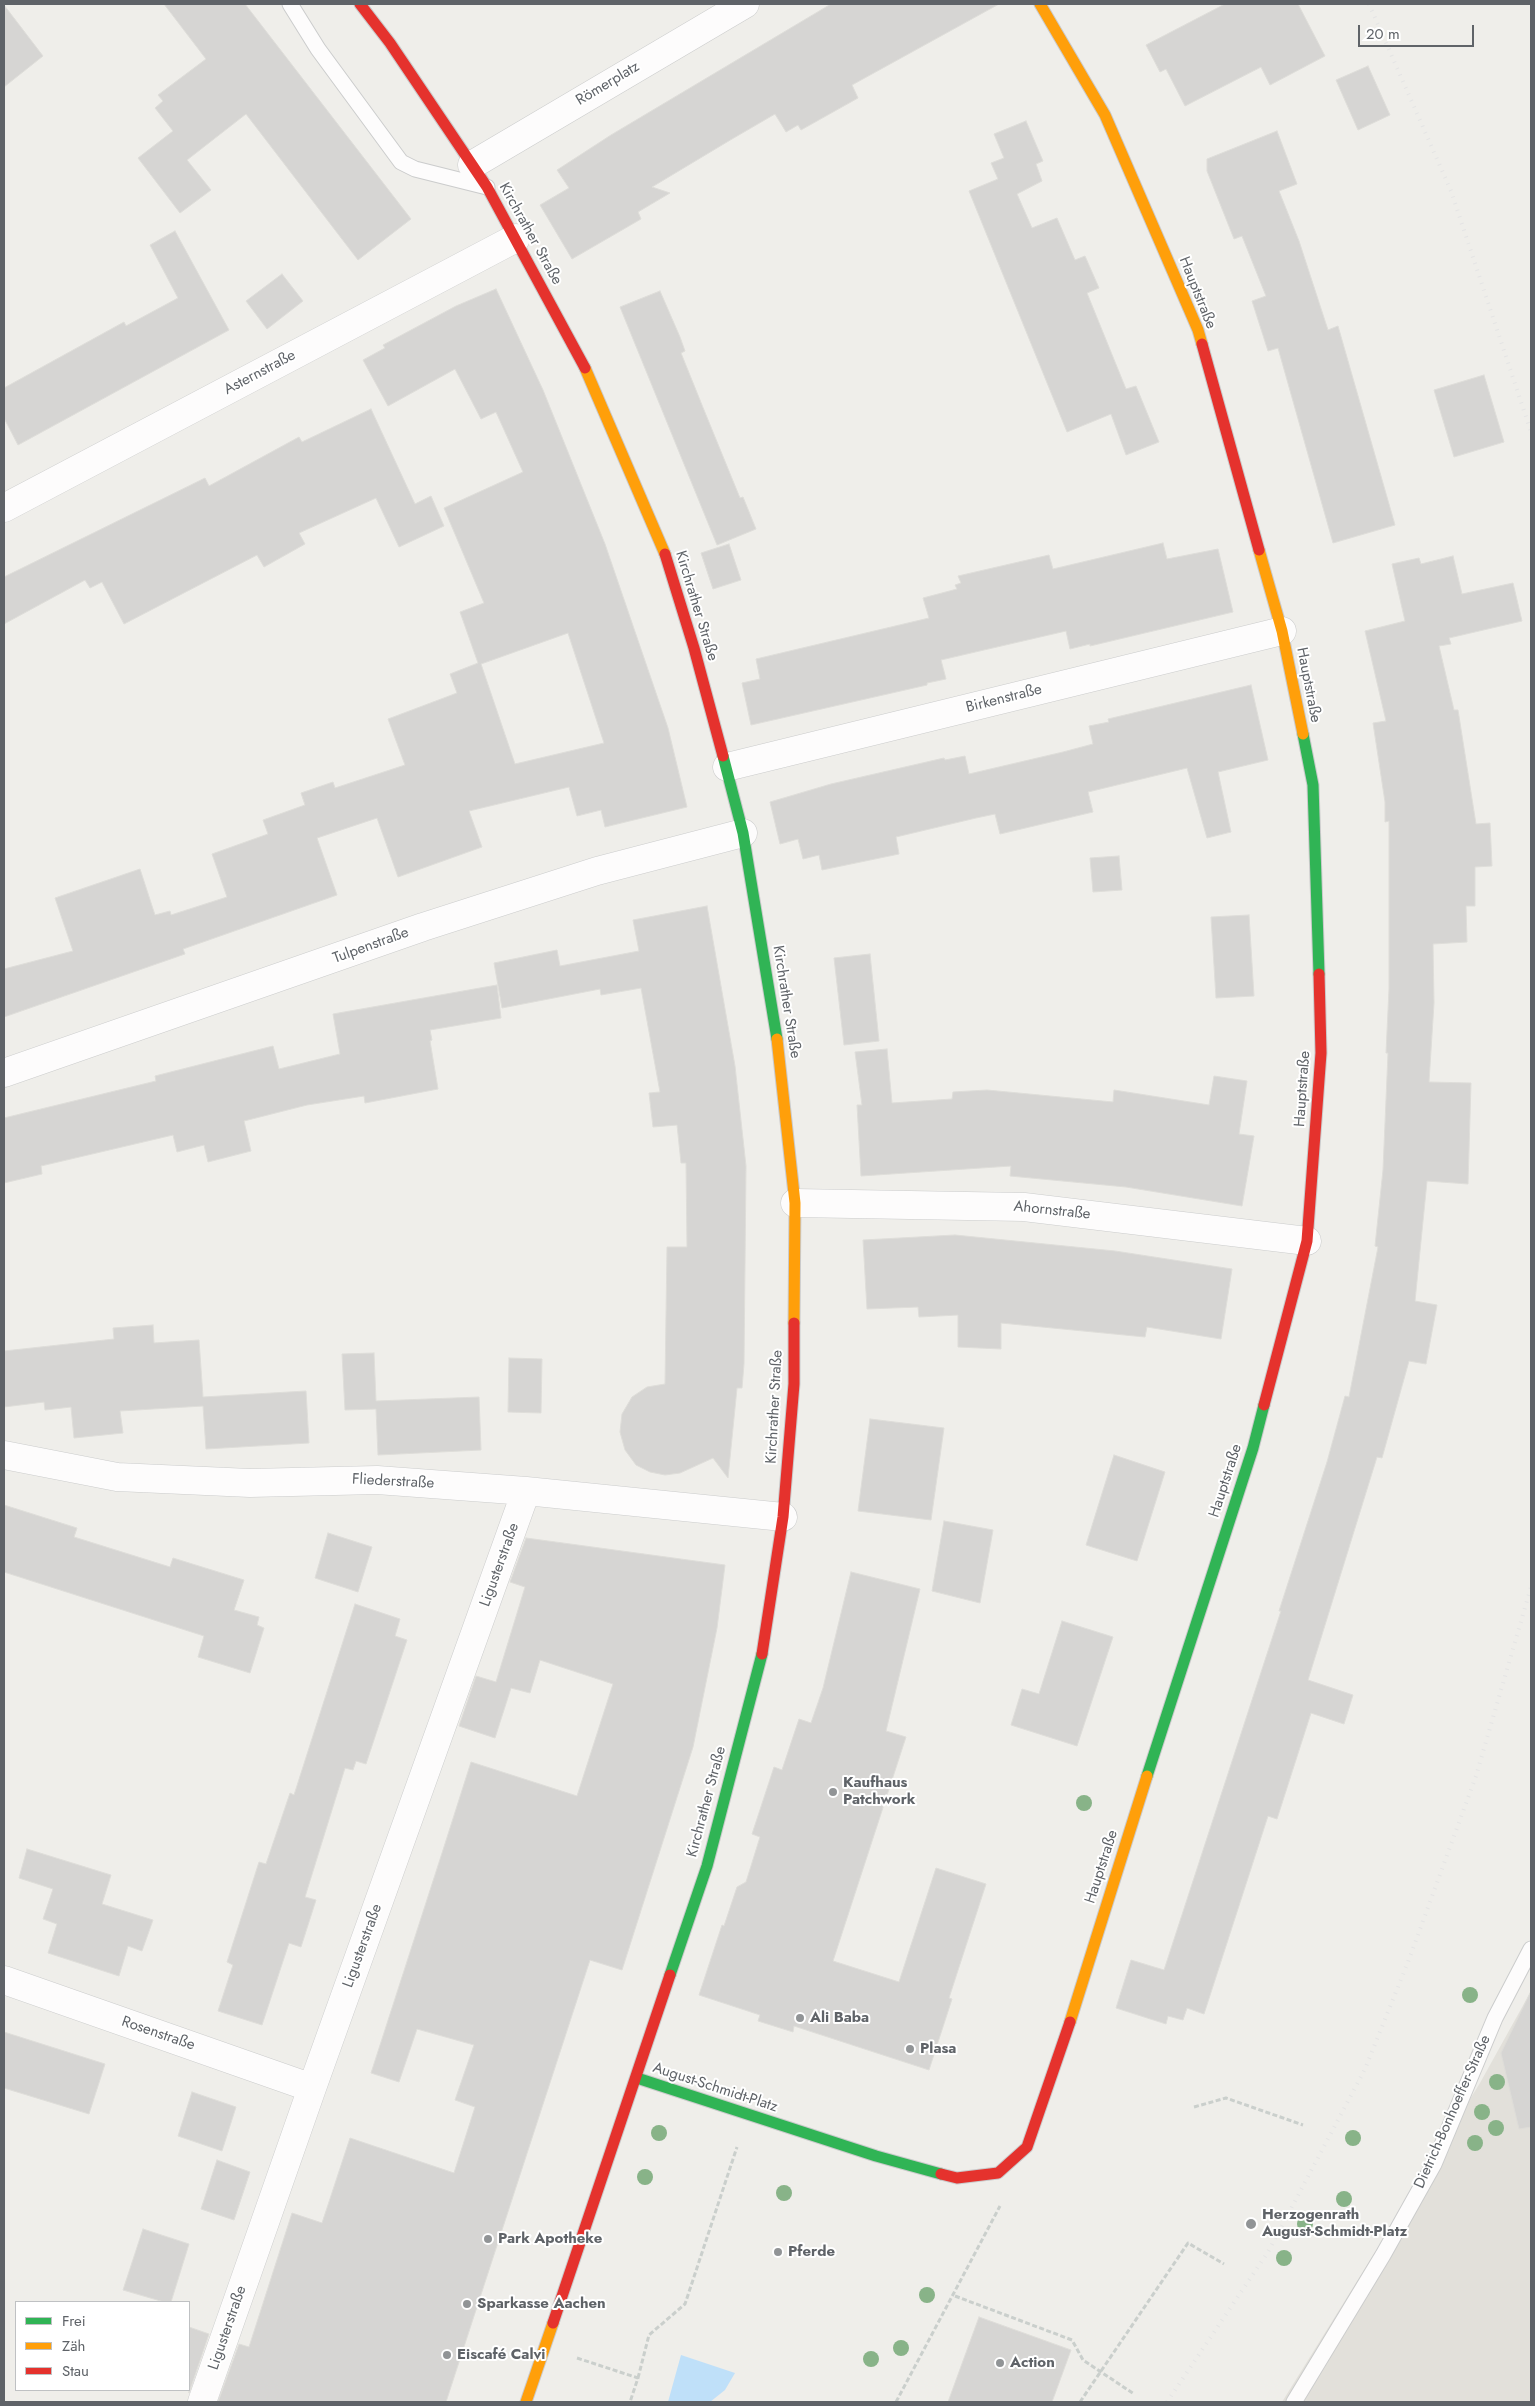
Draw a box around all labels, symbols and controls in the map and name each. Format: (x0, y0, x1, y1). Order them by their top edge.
scale bar (1360, 15, 1476, 47)
text: 20 m (1366, 23, 1400, 45)
street label: Römerplatz (573, 58, 643, 110)
street label: Kirchrather Straße (495, 180, 565, 288)
street label: Hauptstraße (1174, 254, 1220, 332)
street label: Asternstraße (221, 347, 299, 399)
street label: Kirchrather Straße (671, 549, 721, 663)
street label: Hauptstraße (1292, 646, 1324, 724)
street label: Birkenstraße (964, 681, 1044, 717)
street label: Tulpenstraße (331, 924, 411, 968)
street label: Kirchrather Straße (768, 944, 804, 1060)
street label: Hauptstraße (1291, 1050, 1315, 1128)
street label: Ahornstraße (1013, 1198, 1091, 1224)
street label: Kirchrather Straße (763, 1350, 787, 1464)
street label: Hauptstraße (1206, 1442, 1246, 1520)
street label: Fliederstraße (351, 1471, 435, 1493)
street label: Ligusterstraße (477, 1521, 523, 1609)
street label: Kirchrather Straße (684, 1745, 730, 1859)
place label: Kaufhaus Patchwork (843, 1774, 915, 1809)
marker: Kaufhaus Patchwork (827, 1786, 839, 1798)
street label: Hauptstraße (1082, 1828, 1122, 1906)
street label: Ligusterstraße (340, 1902, 386, 1990)
place label: Ali Baba (810, 2009, 869, 2027)
marker: Ali Baba (794, 2012, 806, 2024)
street label: Rosenstraße (119, 2013, 197, 2055)
street label: Dietrich-Bonhoeffer-Straße (1411, 2033, 1495, 2191)
place label: Plasa (920, 2040, 956, 2058)
marker: Plasa (904, 2043, 916, 2055)
street label: August-Schmidt-Platz (650, 2059, 780, 2117)
place label: Herzogenrath August-Schmidt-Platz (1262, 2206, 1407, 2241)
marker: Herzogenrath August-Schmidt-Platz (1244, 2217, 1258, 2231)
place label: Park Apotheke (498, 2230, 602, 2248)
marker: Park Apotheke (482, 2233, 494, 2245)
place label: Pferde (788, 2243, 835, 2261)
marker: Pferde (772, 2246, 784, 2258)
street label: Ligusterstraße (205, 2284, 251, 2372)
place label: Sparkasse Aachen (477, 2295, 606, 2313)
marker: Sparkasse Aachen (461, 2298, 473, 2310)
legend (15, 2301, 190, 2391)
text: Frei (62, 2310, 86, 2332)
text: Zäh (62, 2335, 85, 2357)
place label: Eiscafé Calvi (457, 2346, 545, 2364)
marker: Eiscafé Calvi (441, 2349, 453, 2361)
place label: Action (1010, 2354, 1055, 2372)
marker: Action (994, 2357, 1006, 2369)
text: Stau (62, 2360, 89, 2382)

